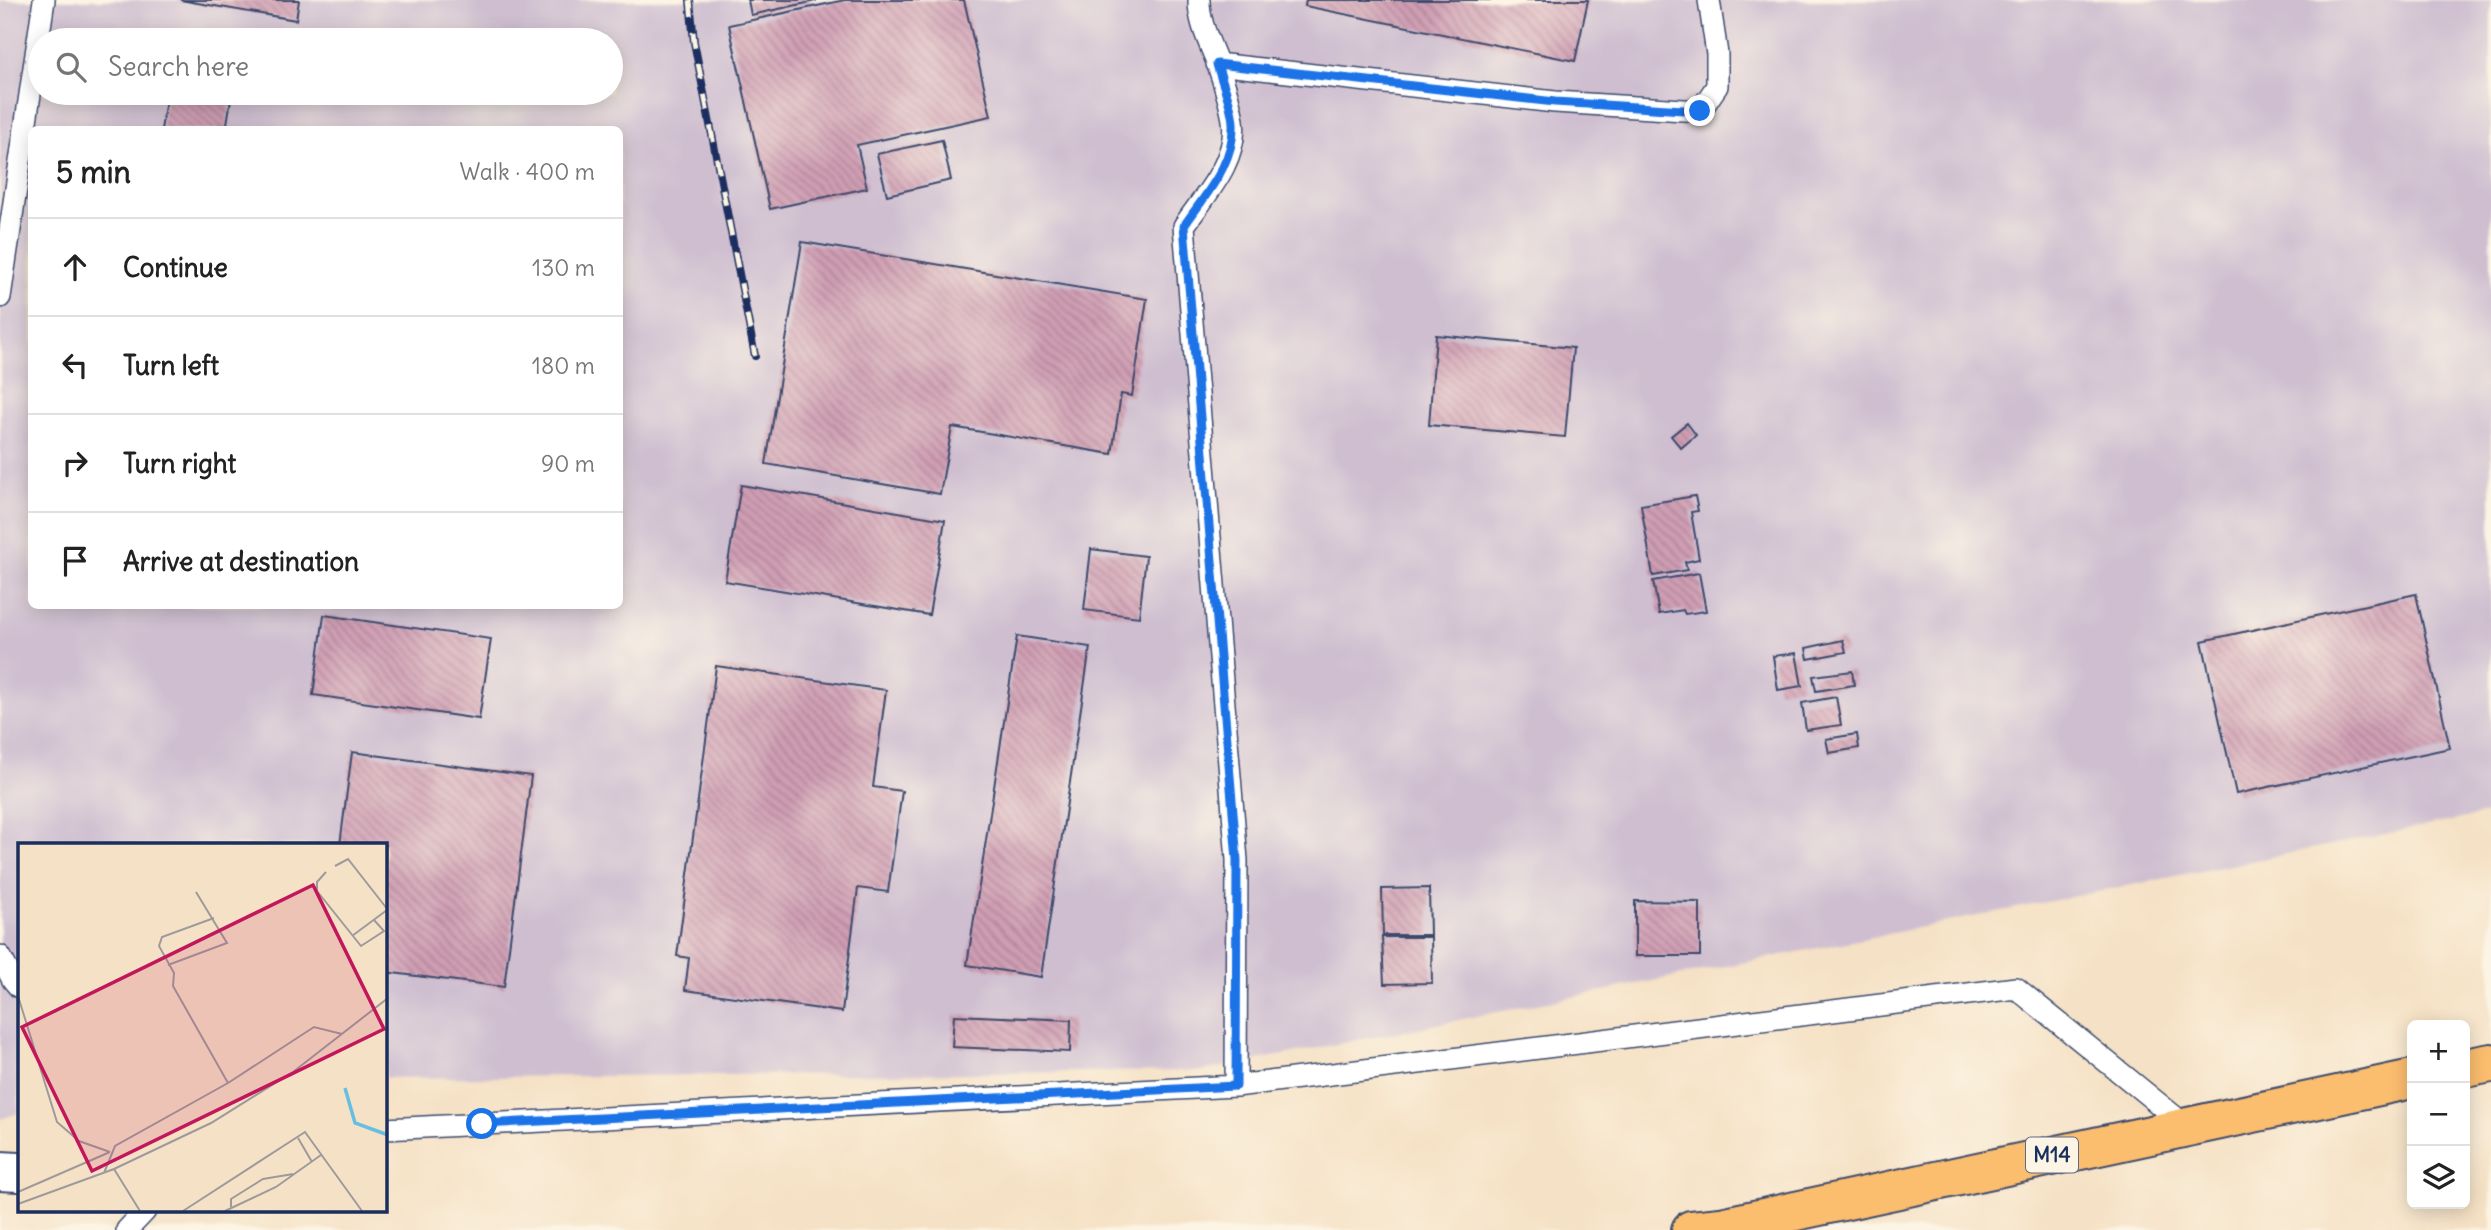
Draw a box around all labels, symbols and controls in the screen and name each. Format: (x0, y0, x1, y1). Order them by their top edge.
search box (28, 28, 623, 105)
icon: search (52, 48, 90, 86)
text: Search here (108, 50, 249, 83)
route end (1684, 95, 1715, 126)
text: 5 min (56, 153, 131, 191)
text: Walk · 400 m (460, 157, 595, 186)
icon: ahead (56, 248, 94, 286)
text: Continue (123, 251, 228, 284)
text: 130 m (532, 253, 595, 282)
icon: left (56, 346, 94, 384)
text: Turn left (123, 349, 219, 382)
text: 180 m (532, 351, 595, 380)
icon: right (56, 444, 94, 482)
text: Turn right (123, 447, 236, 480)
text: 90 m (541, 449, 595, 478)
icon: arrive (56, 542, 94, 580)
text: Arrive at destination (123, 545, 359, 578)
inset map (18, 843, 387, 1212)
map controls (2407, 1020, 2470, 1209)
button: + (2407, 1020, 2470, 1083)
button: − (2407, 1083, 2470, 1146)
route start (466, 1108, 497, 1139)
road number: M14 (2026, 1138, 2078, 1172)
button: layers (2407, 1146, 2470, 1209)

